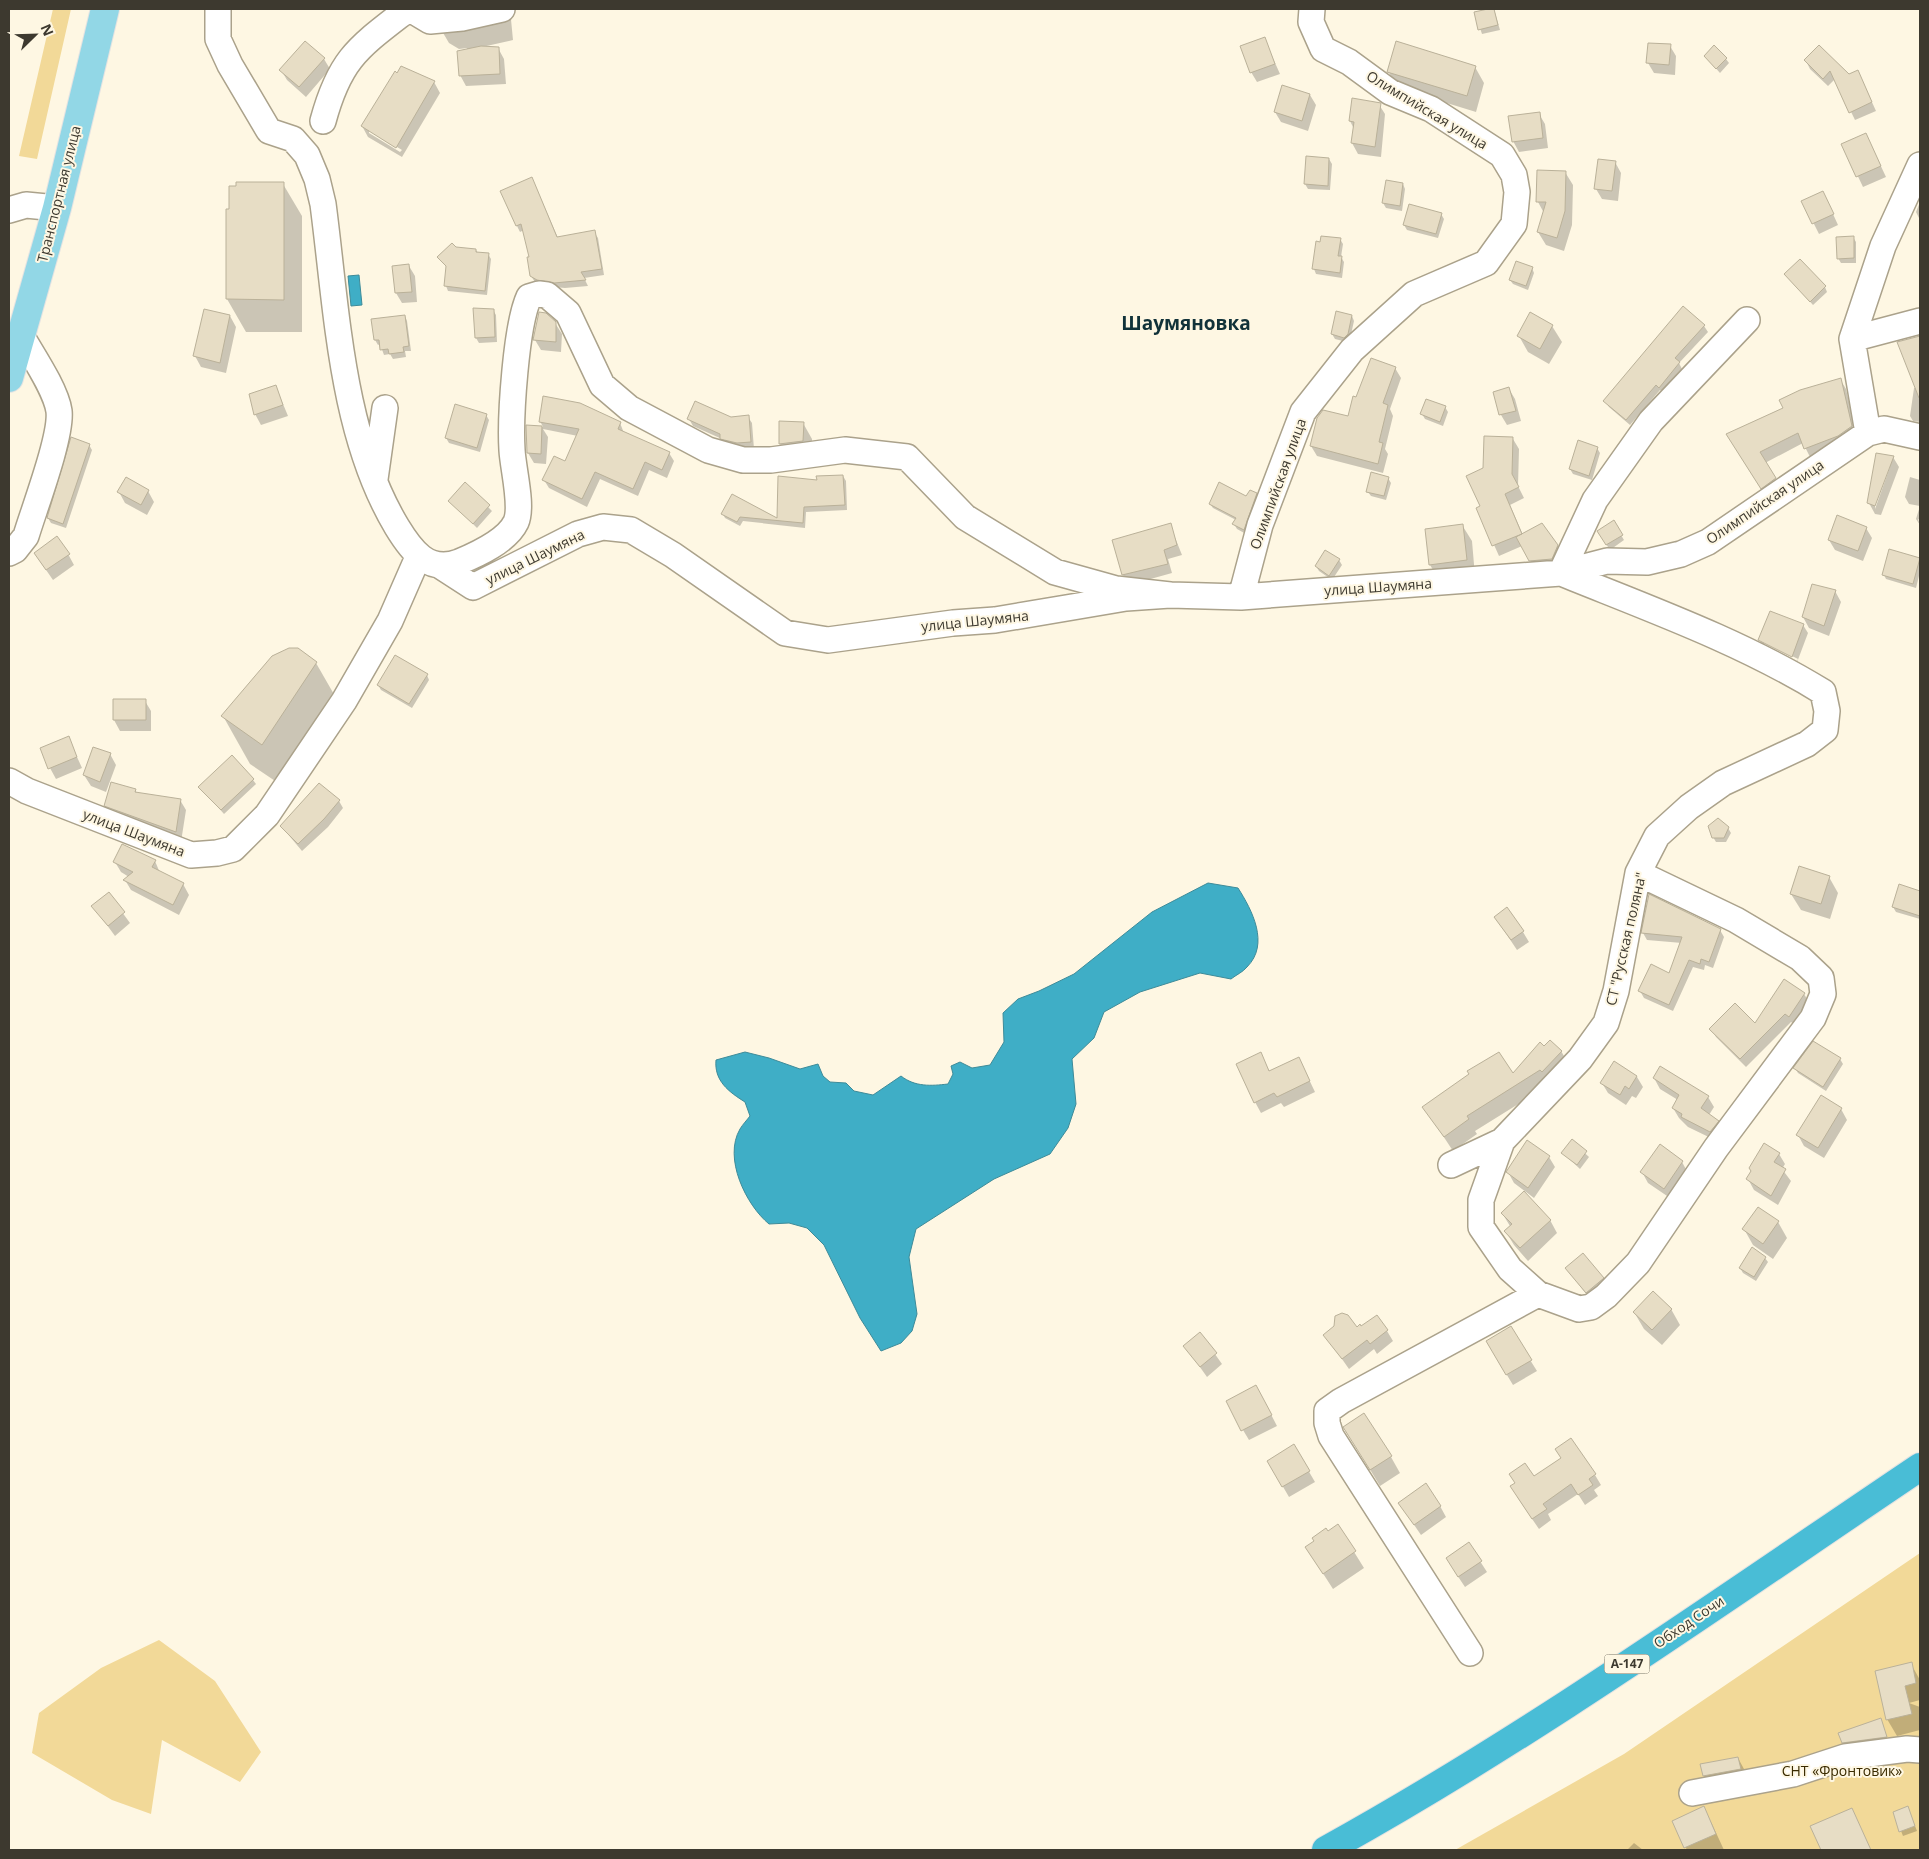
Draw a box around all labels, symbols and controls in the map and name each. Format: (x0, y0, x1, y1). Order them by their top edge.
north arrow (10, 10, 60, 60)
text: N (36, 21, 58, 39)
street label: Олимпийская улица (1363, 66, 1491, 153)
street label: Транспортная улица (32, 123, 85, 264)
district label: Шаумяновка (1121, 310, 1251, 336)
street label: Олимпийская улица (1245, 416, 1310, 552)
street label: Олимпийская улица (1702, 455, 1827, 548)
street label: улица Шаумяна (482, 524, 587, 589)
street label: улица Шаумяна (1323, 573, 1433, 600)
street label: улица Шаумяна (920, 605, 1030, 636)
street label: улица Шаумяна (80, 804, 188, 861)
street label: СТ "Русская поляна" (1601, 870, 1650, 1007)
street label: Обход Сочи (1650, 1591, 1728, 1652)
road number: А-147 (1604, 1655, 1650, 1674)
park label: СНТ «Фронтовик» (1782, 1761, 1902, 1780)

